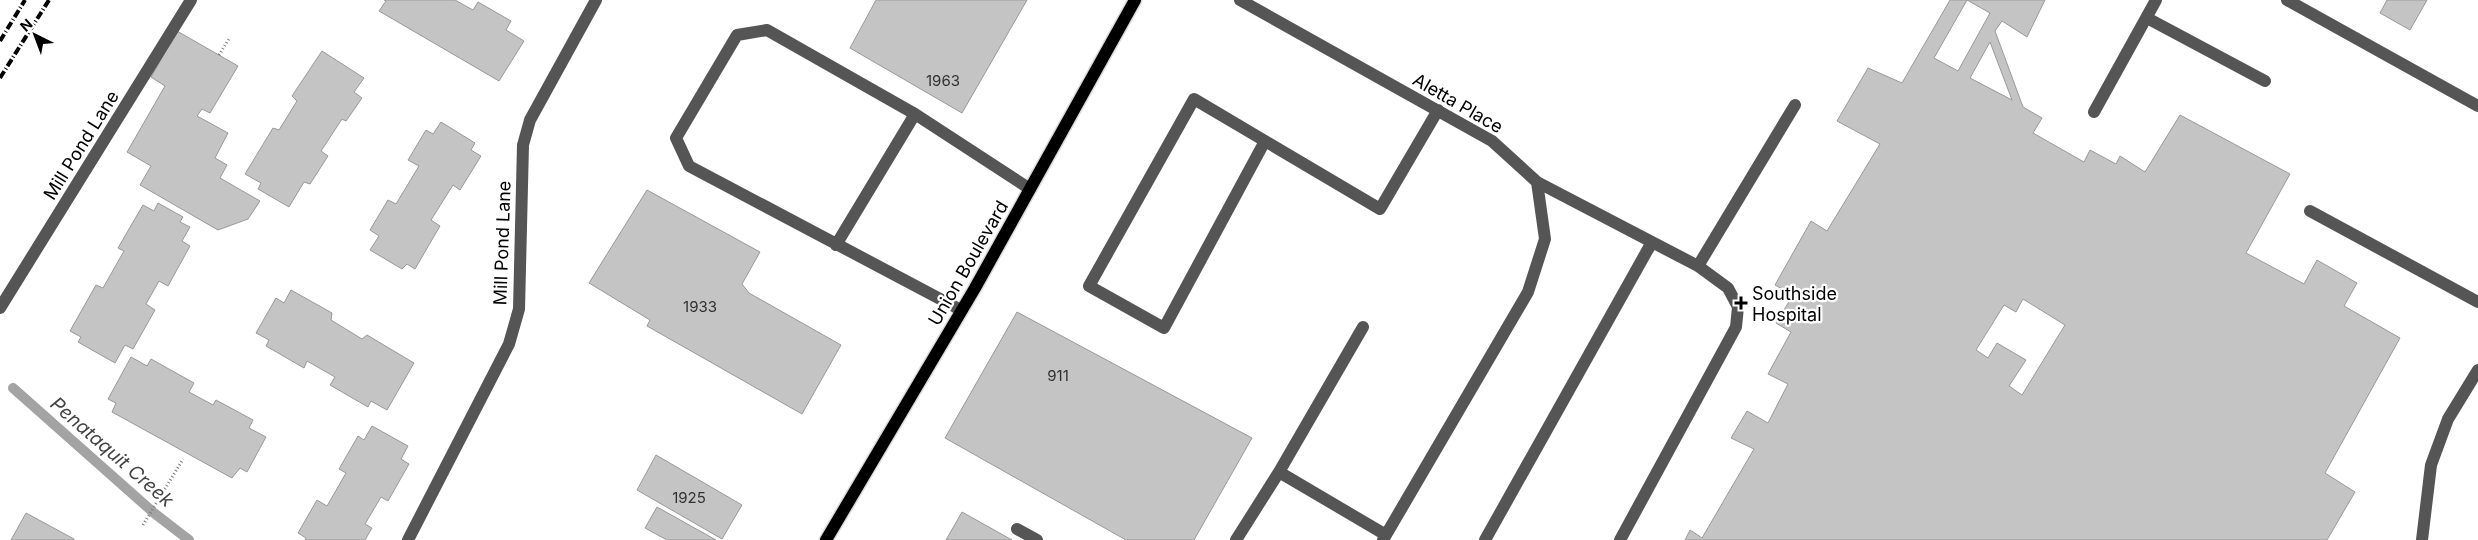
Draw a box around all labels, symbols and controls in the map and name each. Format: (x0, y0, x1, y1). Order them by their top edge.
north arrow (10, 10, 60, 60)
text: N (16, 15, 36, 35)
street label: Aletta Place (1409, 69, 1507, 137)
house number: 1963 (926, 71, 960, 90)
street label: Mill Pond Lane (39, 87, 123, 203)
street label: Mill Pond Lane (489, 180, 515, 306)
street label: Union Boulevard (924, 197, 1012, 329)
place label: Southside Hospital (1752, 283, 1837, 325)
marker: Southside Hospital (1734, 296, 1748, 310)
house number: 1933 (683, 297, 717, 316)
house number: 911 (1047, 366, 1069, 385)
water label: Penataquit Creek (46, 392, 179, 512)
house number: 1925 (672, 488, 706, 507)

